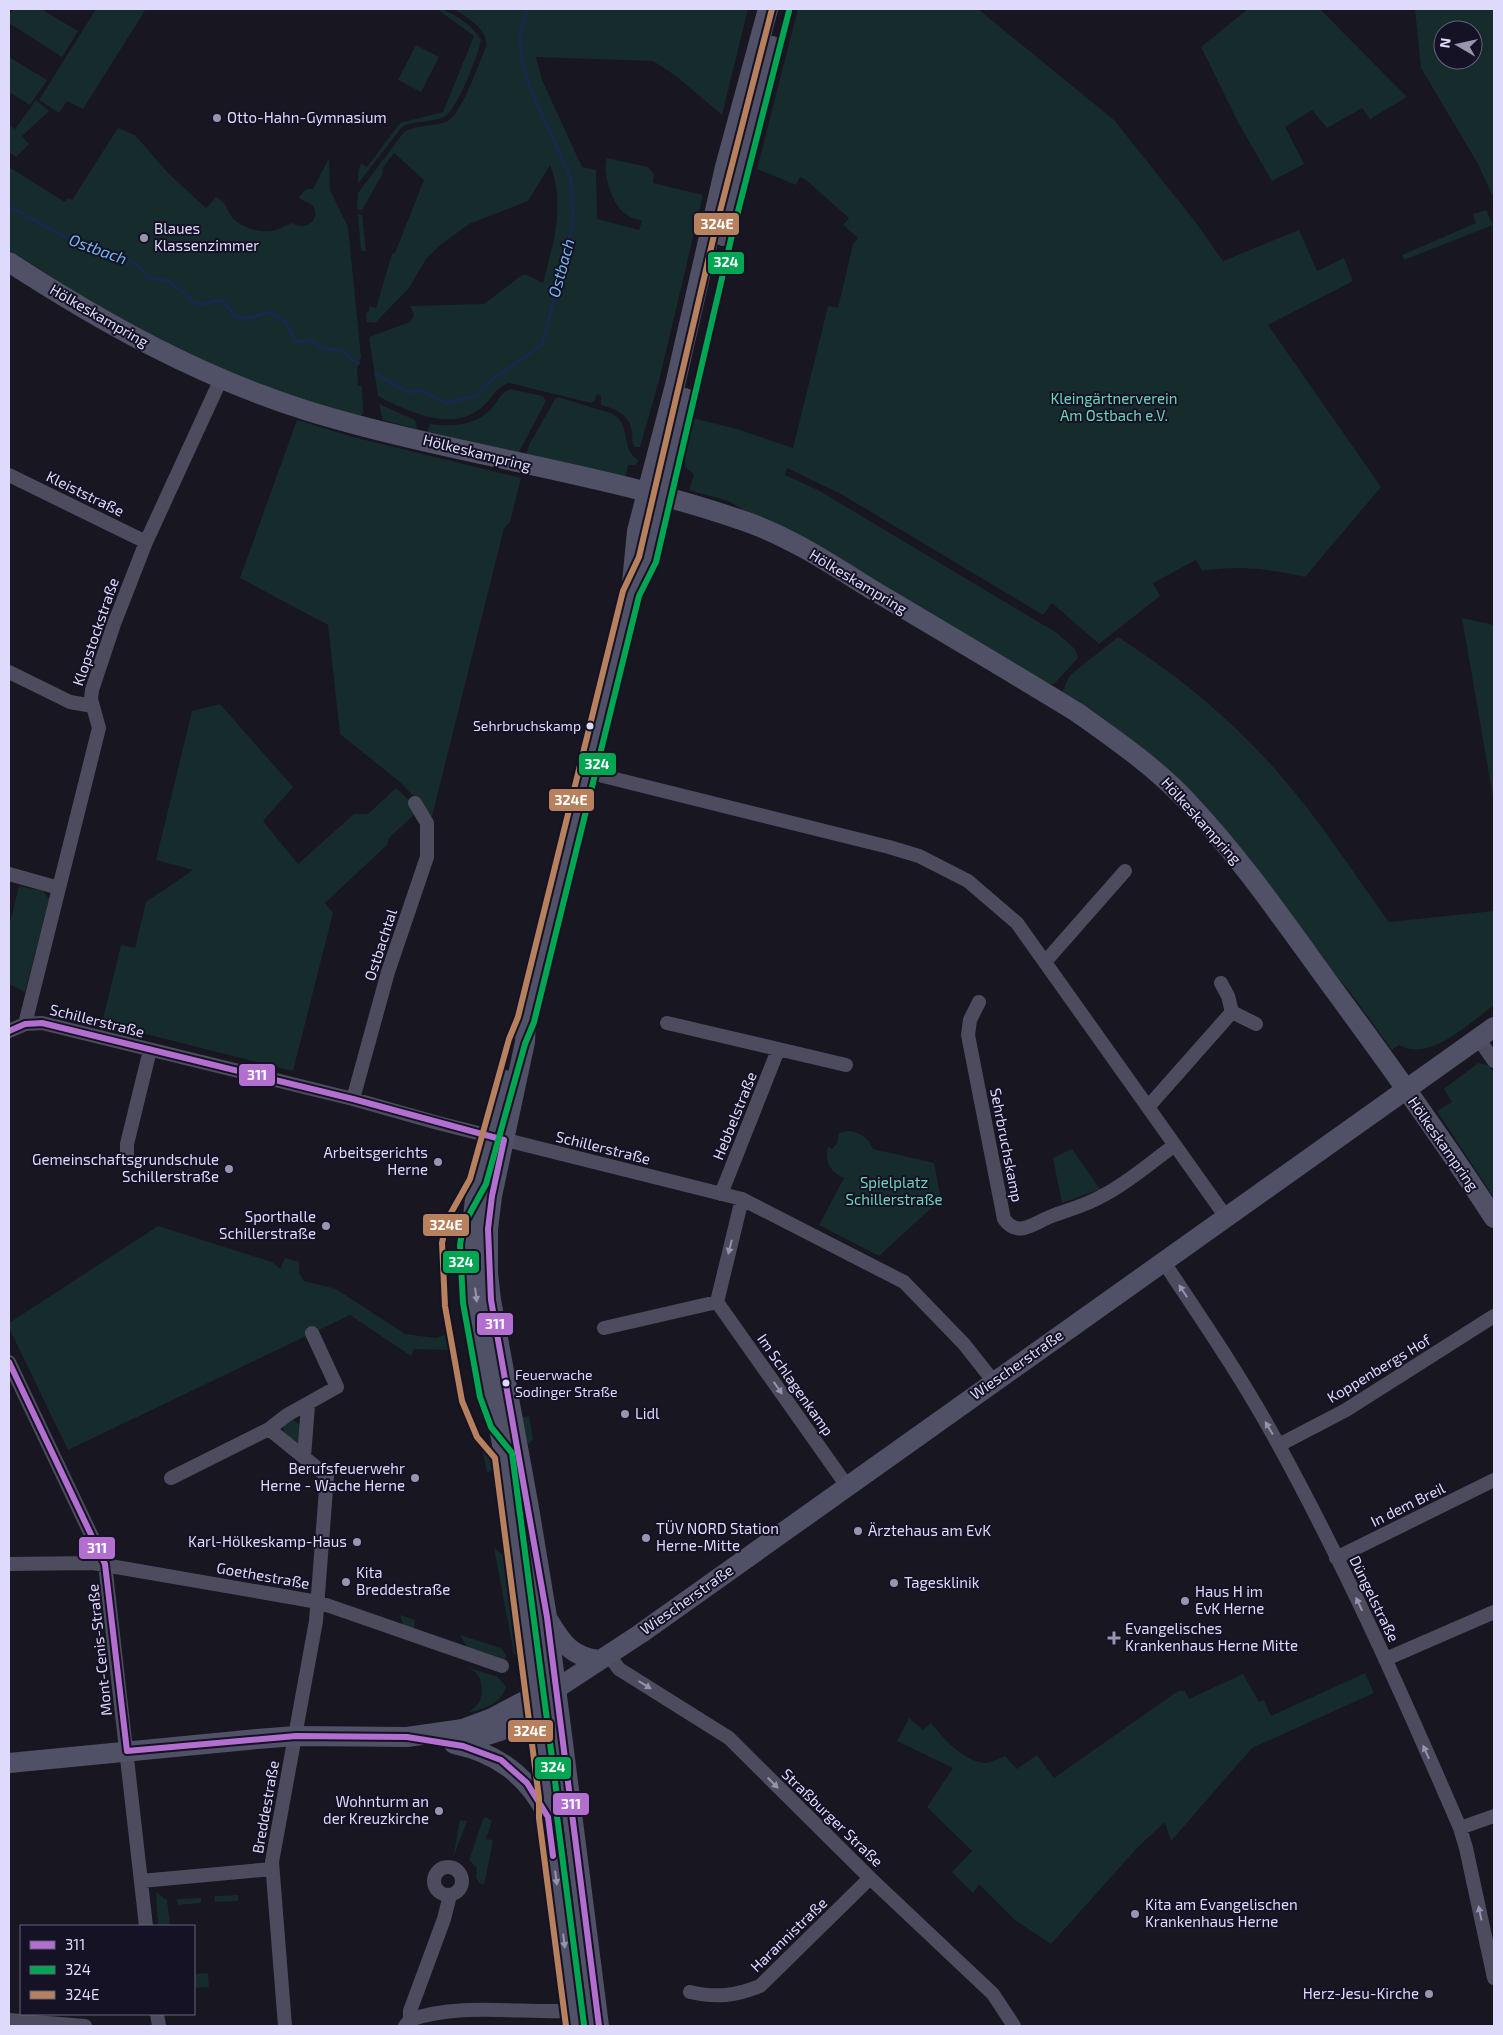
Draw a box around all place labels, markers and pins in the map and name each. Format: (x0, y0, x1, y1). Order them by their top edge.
place label: Otto-Hahn-Gymnasium (227, 108, 387, 126)
marker: Otto-Hahn-Gymnasium (211, 112, 223, 124)
place label: Blaues Klassenzimmer (154, 219, 259, 254)
marker: Blaues Klassenzimmer (138, 232, 150, 244)
place label: Sehrbruchskamp (473, 717, 581, 734)
marker: Sehrbruchskamp (585, 721, 595, 731)
place label: Arbeitsgerichts Herne (324, 1143, 428, 1178)
place label: Gemeinschaftsgrundschule Schillerstraße (32, 1150, 219, 1185)
marker: Arbeitsgerichts Herne (432, 1156, 444, 1168)
marker: Gemeinschaftsgrundschule Schillerstraße (223, 1163, 235, 1175)
place label: Sporthalle Schillerstraße (219, 1207, 316, 1242)
marker: Sporthalle Schillerstraße (320, 1220, 332, 1232)
place label: Feuerwache Sodinger Straße (515, 1366, 618, 1400)
marker: Feuerwache Sodinger Straße (501, 1378, 511, 1388)
place label: Lidl (635, 1404, 660, 1422)
marker: Lidl (619, 1408, 631, 1420)
place label: Berufsfeuerwehr Herne - Wache Herne (260, 1459, 405, 1494)
marker: Berufsfeuerwehr Herne - Wache Herne (409, 1472, 421, 1484)
place label: TÜV NORD Station Herne-Mitte (656, 1519, 779, 1554)
place label: Ärztehaus am EvK (868, 1521, 991, 1539)
marker: Ärztehaus am EvK (852, 1525, 864, 1537)
place label: Karl-Hölkeskamp-Haus (188, 1532, 347, 1550)
marker: TÜV NORD Station Herne-Mitte (640, 1532, 652, 1544)
marker: Karl-Hölkeskamp-Haus (351, 1536, 363, 1548)
place label: Kita Breddestraße (356, 1563, 450, 1598)
place label: Tagesklinik (904, 1573, 980, 1591)
marker: Kita Breddestraße (340, 1576, 352, 1588)
marker: Tagesklinik (888, 1577, 900, 1589)
place label: Haus H im EvK Herne (1195, 1582, 1264, 1617)
marker: Haus H im EvK Herne (1179, 1595, 1191, 1607)
place label: Evangelisches Krankenhaus Herne Mitte (1125, 1619, 1298, 1654)
marker: Evangelisches Krankenhaus Herne Mitte (1107, 1631, 1121, 1645)
place label: Wohnturm an der Kreuzkirche (323, 1792, 429, 1827)
marker: Wohnturm an der Kreuzkirche (433, 1805, 445, 1817)
place label: Kita am Evangelischen Krankenhaus Herne (1145, 1895, 1298, 1930)
marker: Kita am Evangelischen Krankenhaus Herne (1129, 1908, 1141, 1920)
place label: Herz-Jesu-Kirche (1303, 1984, 1419, 2002)
marker: Herz-Jesu-Kirche (1423, 1988, 1435, 2000)

